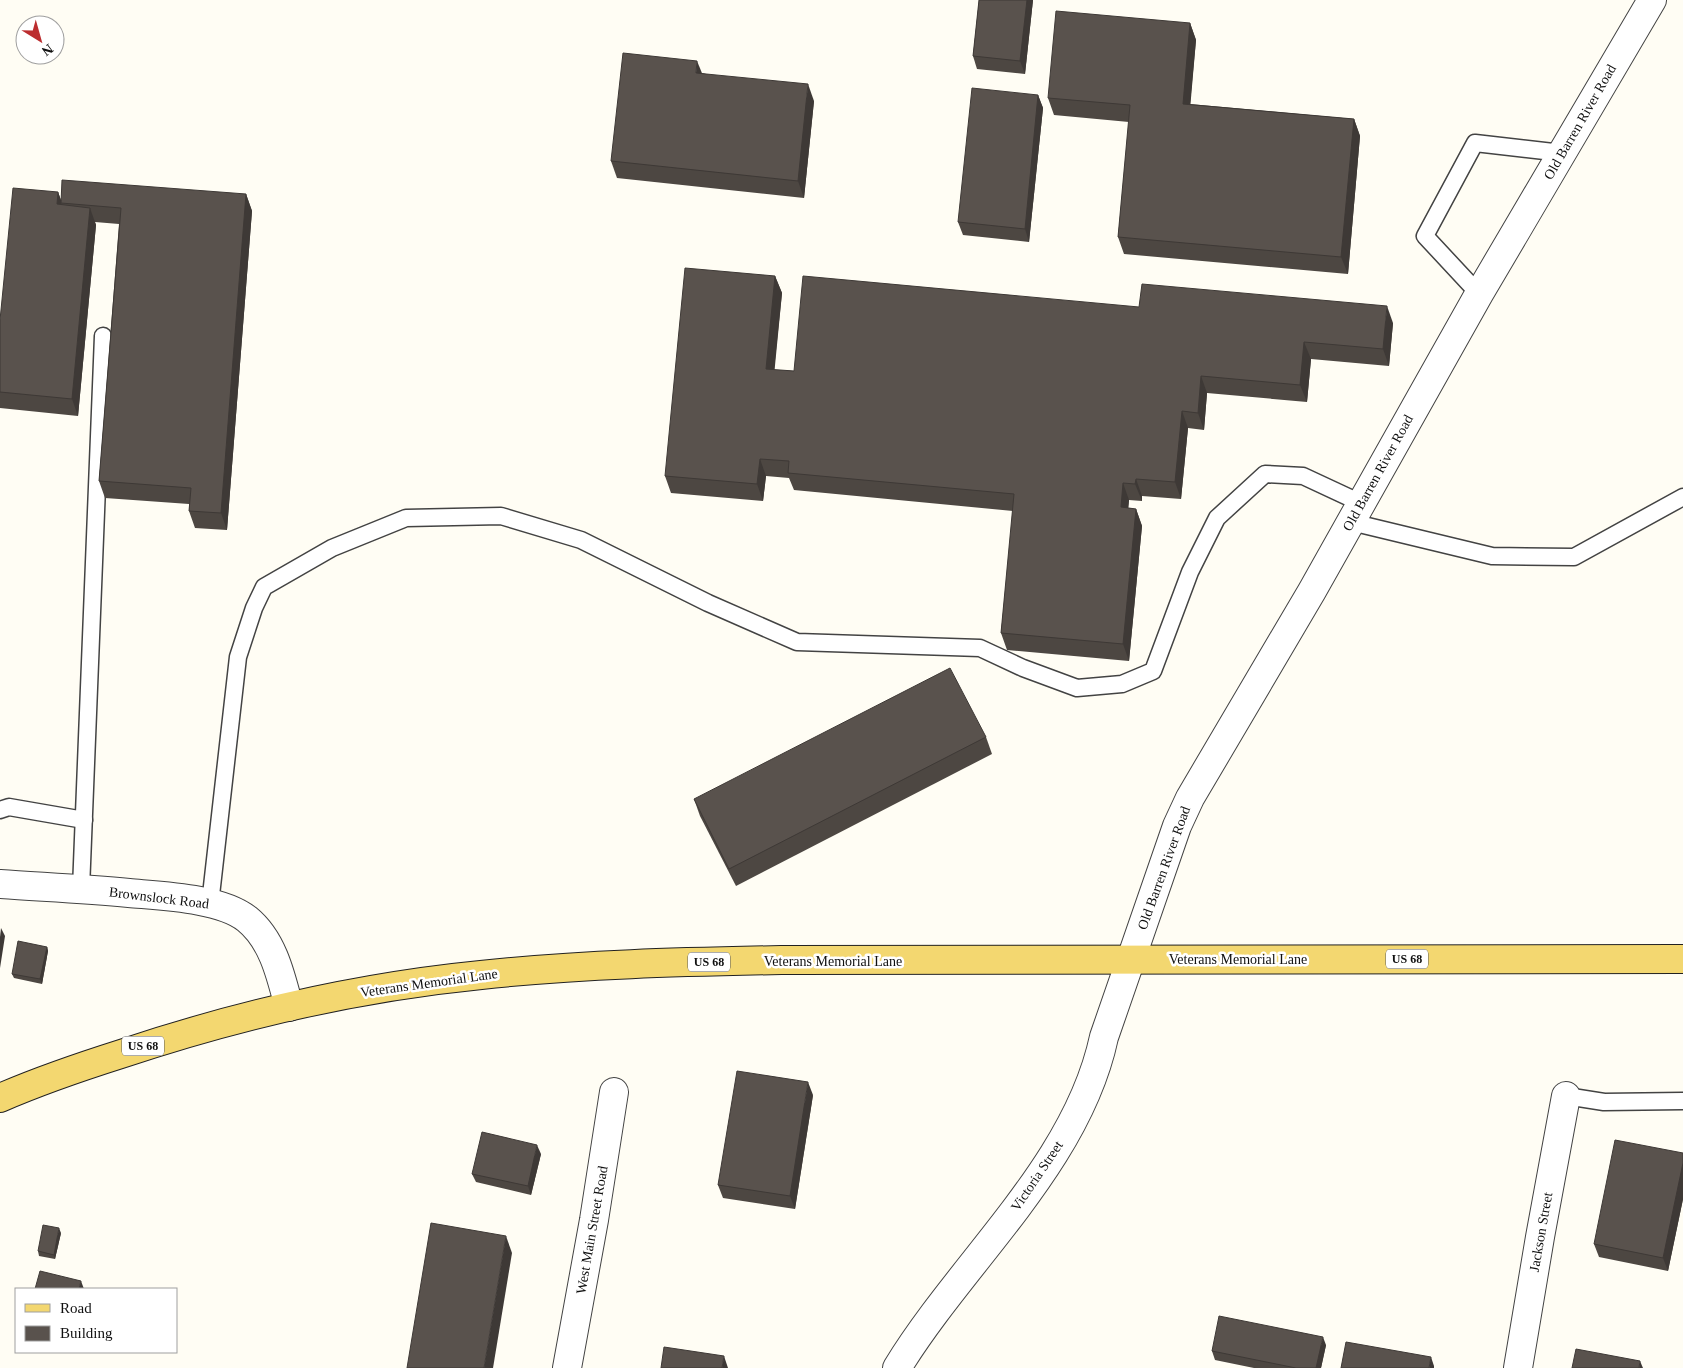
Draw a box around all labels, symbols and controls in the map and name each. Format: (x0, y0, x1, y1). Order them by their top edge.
north arrow (15, 15, 65, 65)
text: N (39, 41, 56, 59)
street label: Old Barren River Road (1541, 62, 1619, 182)
street label: Old Barren River Road (1340, 412, 1416, 534)
street label: Old Barren River Road (1135, 804, 1193, 932)
street label: Brownslock Road (108, 884, 210, 912)
road number: US 68 (1386, 950, 1428, 969)
road number: US 68 (688, 952, 730, 972)
street label: Veterans Memorial Lane (1169, 952, 1307, 967)
street label: Veterans Memorial Lane (764, 954, 902, 969)
street label: Veterans Memorial Lane (359, 966, 499, 1000)
road number: US 68 (122, 1036, 164, 1056)
street label: Victoria Street (1008, 1138, 1066, 1214)
street label: West Main Street Road (573, 1165, 611, 1295)
street label: Jackson Street (1527, 1191, 1555, 1273)
legend (15, 1288, 178, 1353)
text: Road (60, 1300, 92, 1316)
text: Building (60, 1325, 113, 1341)

